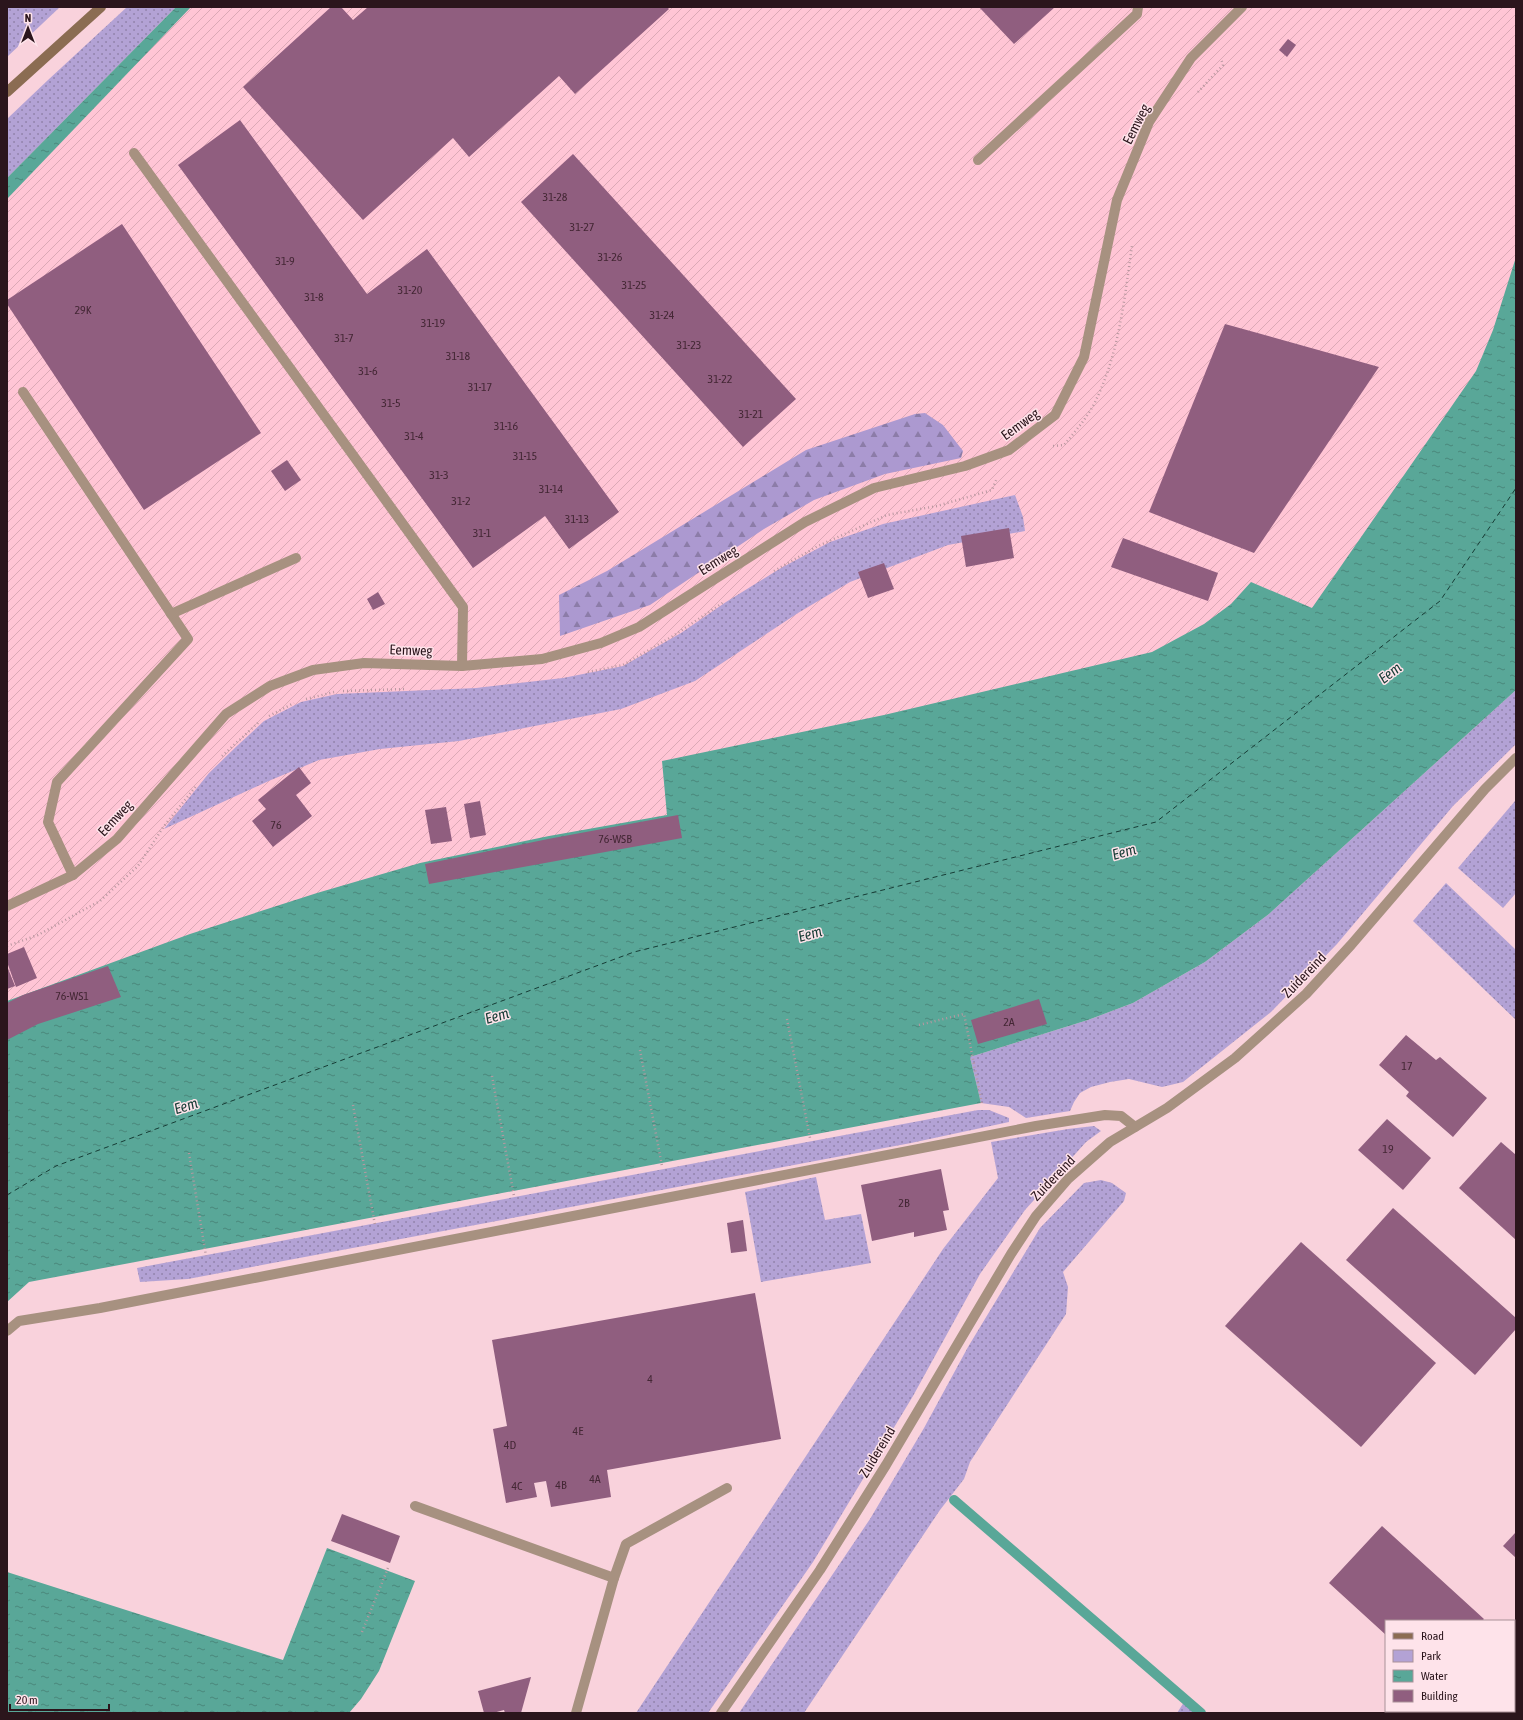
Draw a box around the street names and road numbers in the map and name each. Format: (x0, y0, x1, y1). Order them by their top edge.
street label: Eemweg (1119, 101, 1153, 147)
street label: Eemweg (998, 405, 1042, 443)
street label: Eemweg (696, 542, 740, 578)
street label: Eemweg (389, 641, 433, 659)
street label: Eemweg (94, 797, 136, 839)
street label: Zuidereind (1279, 949, 1329, 1001)
street label: Zuidereind (1028, 1152, 1078, 1204)
street label: Zuidereind (856, 1424, 898, 1480)

